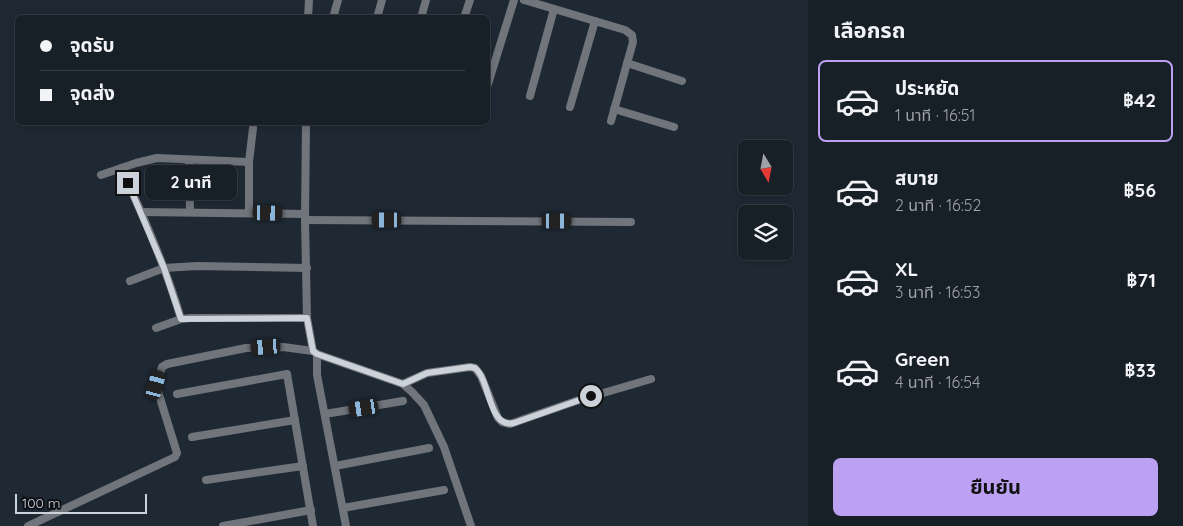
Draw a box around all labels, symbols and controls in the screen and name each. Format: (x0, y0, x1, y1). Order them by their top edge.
text: เลือกรถ (833, 16, 906, 44)
text: จุดรับ (70, 33, 115, 57)
text: ประหยัด (895, 76, 959, 100)
icon: car (835, 79, 880, 124)
text: จุดส่ง (70, 81, 115, 105)
text: ฿42 (1123, 88, 1156, 112)
text: 1 นาที · 16:51 (895, 105, 975, 125)
north arrow (738, 140, 792, 195)
map controls (738, 140, 793, 260)
callout: 2 นาที (146, 166, 238, 200)
text: สบาย (895, 166, 939, 190)
icon: car (835, 169, 880, 214)
route end (117, 172, 139, 194)
text: 2 นาที (170, 172, 212, 192)
text: ฿56 (1124, 178, 1156, 202)
text: 2 นาที · 16:52 (895, 195, 981, 215)
car (252, 205, 283, 221)
button: layers (738, 205, 793, 260)
car (372, 213, 402, 228)
car (542, 214, 572, 229)
text: XL (895, 257, 918, 281)
icon: car (835, 259, 880, 304)
text: ฿71 (1126, 268, 1156, 292)
text: 3 นาที · 16:53 (895, 282, 980, 302)
car (250, 338, 281, 356)
text: Green (895, 347, 950, 371)
icon: car (835, 349, 880, 394)
text: ฿33 (1125, 358, 1156, 382)
car (144, 369, 167, 401)
text: 4 นาที · 16:54 (895, 372, 980, 392)
route start (580, 385, 602, 407)
car (348, 398, 379, 418)
button: ยืนยัน (833, 458, 1158, 516)
scale bar (15, 491, 148, 514)
text: 100 m (22, 494, 60, 512)

